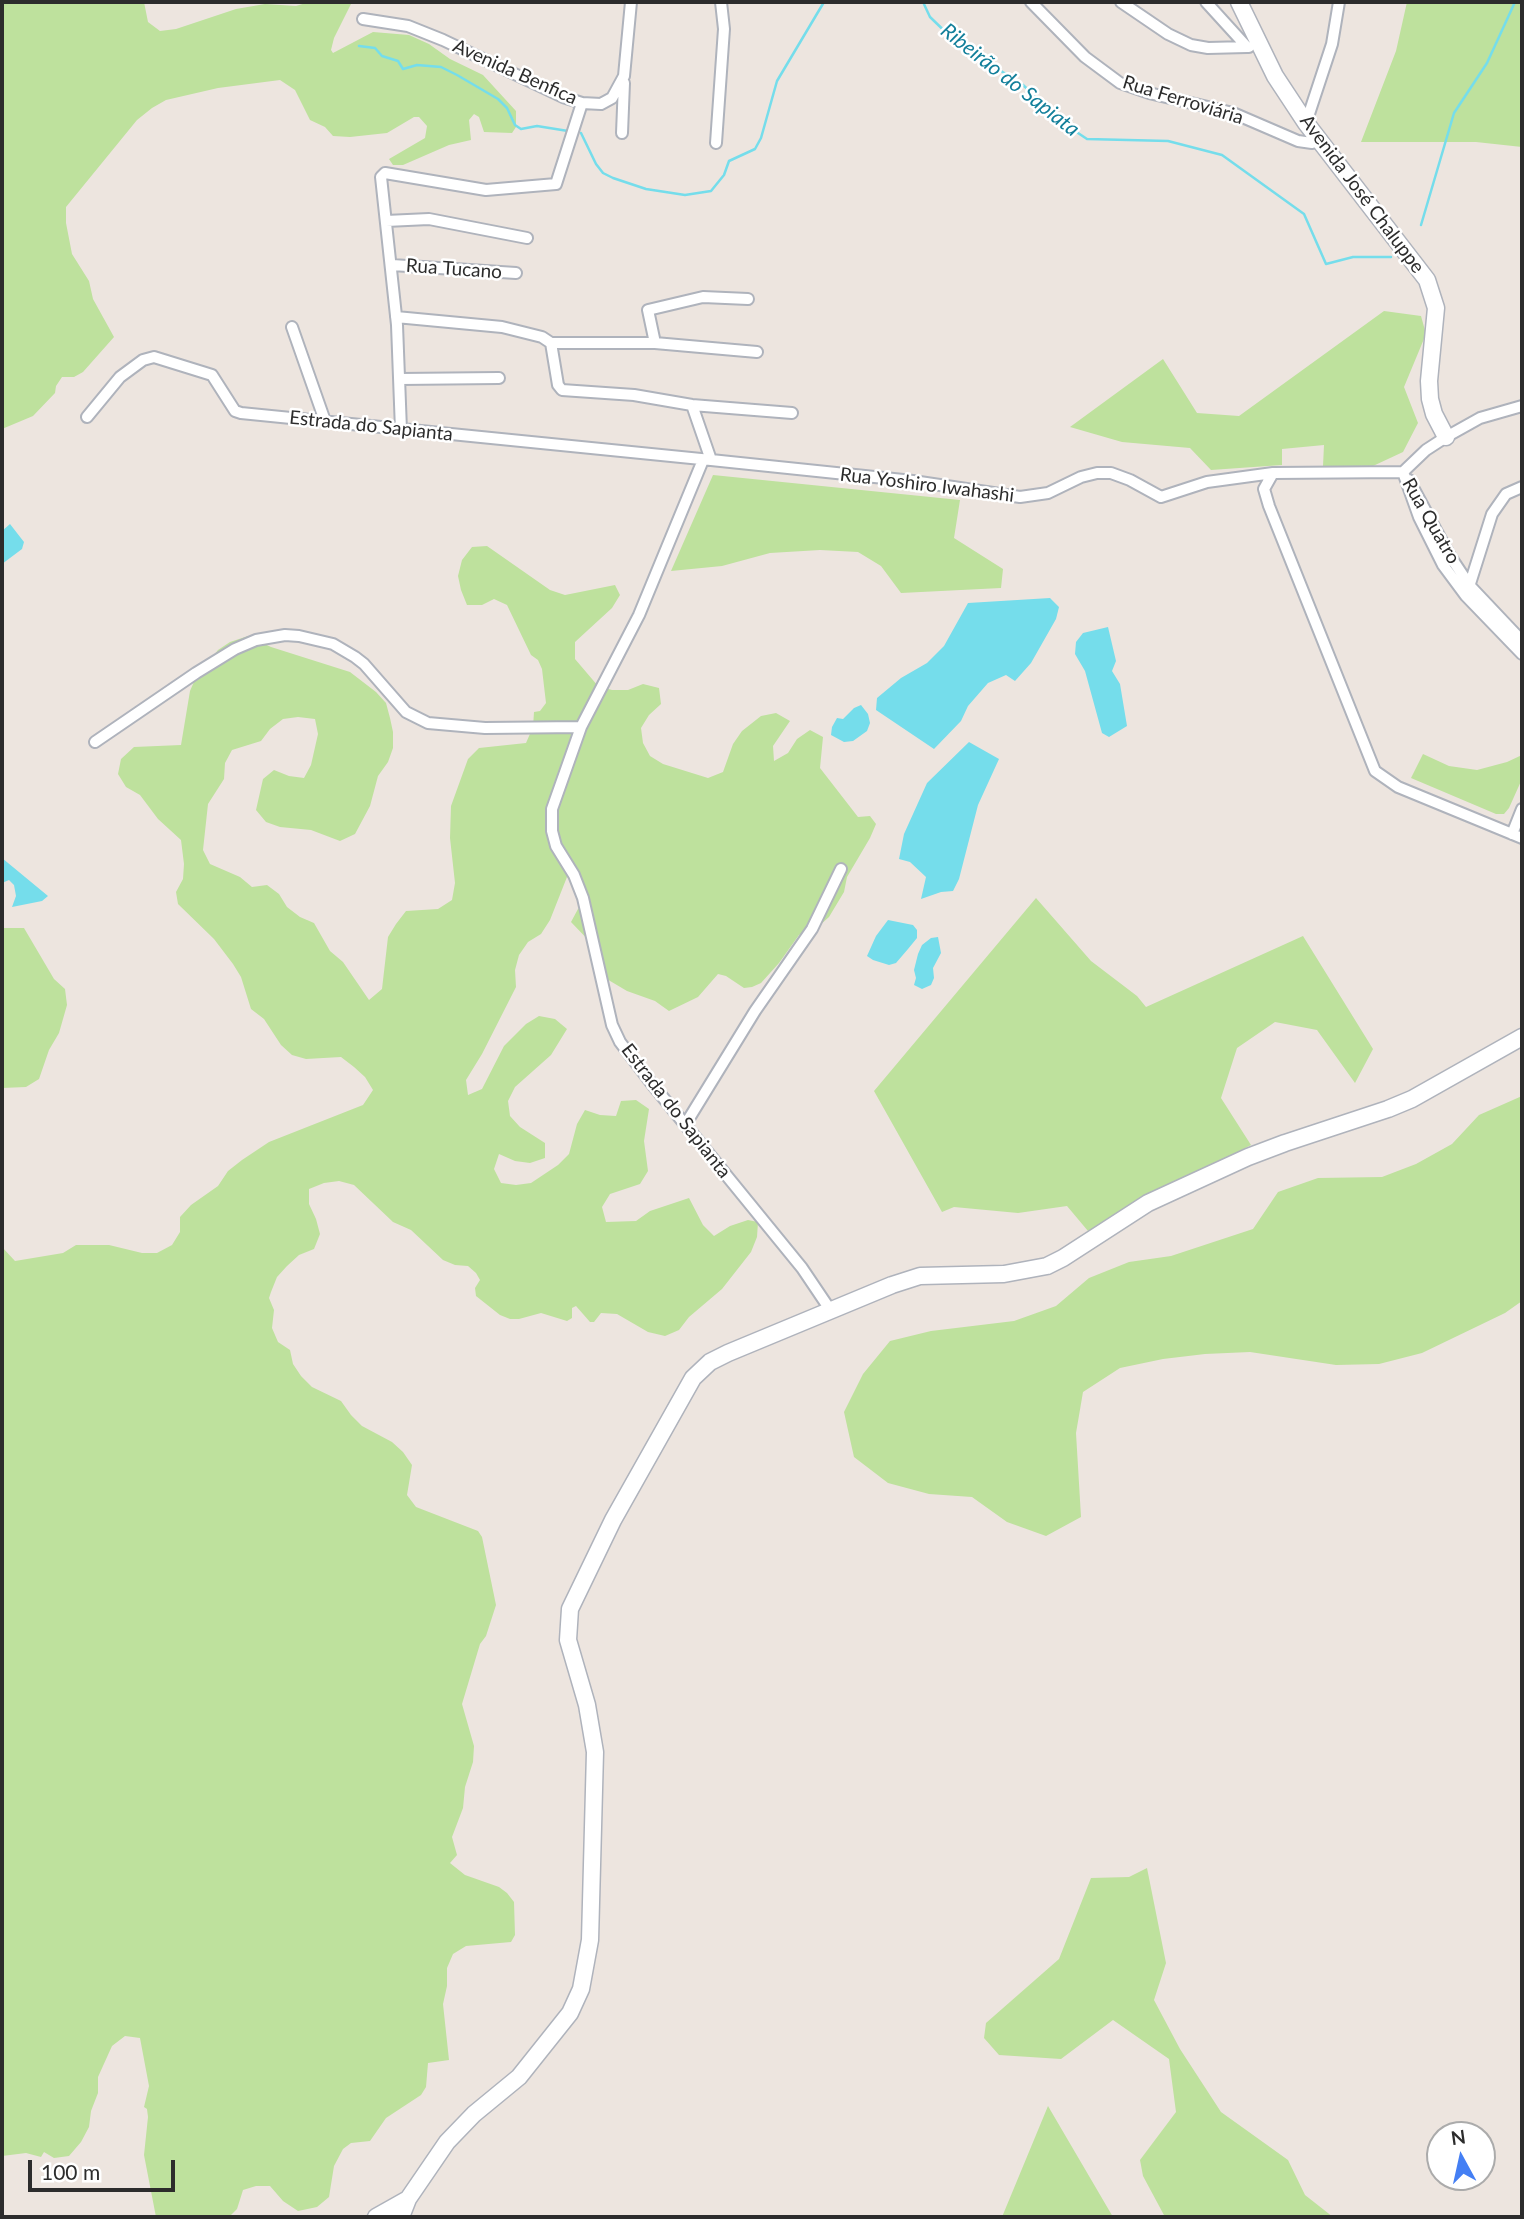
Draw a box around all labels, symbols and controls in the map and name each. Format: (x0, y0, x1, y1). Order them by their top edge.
water label: Ribeirão do Sapiata (936, 18, 1084, 142)
street label: Avenida Benfica (449, 34, 581, 110)
street label: Rua Ferroviária (1120, 71, 1246, 129)
street label: Avenida José Chaluppe (1295, 110, 1429, 278)
street label: Rua Tucano (405, 254, 503, 284)
street label: Estrada do Sapianta (288, 406, 454, 446)
street label: Rua Yoshiro Iwahashi (839, 463, 1015, 507)
street label: Rua Quatro (1397, 474, 1465, 568)
street label: Estrada do Sapianta (616, 1039, 736, 1183)
north arrow (1426, 2121, 1496, 2191)
text: N (1449, 2124, 1467, 2149)
scale bar (32, 2146, 178, 2190)
text: 100 m (41, 2159, 100, 2184)

